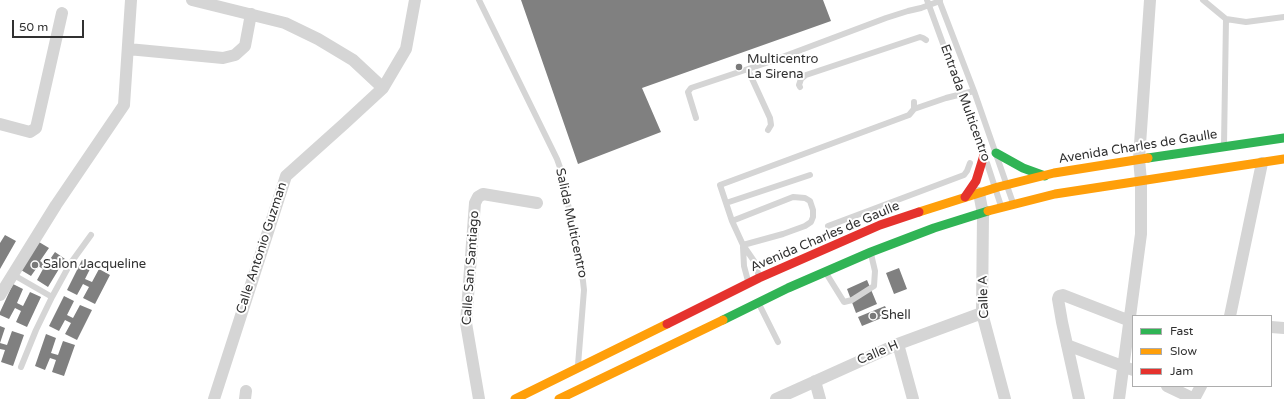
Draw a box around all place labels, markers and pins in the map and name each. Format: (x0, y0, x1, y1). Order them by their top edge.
place label: Multicentro La Sirena (747, 52, 818, 83)
marker: Multicentro La Sirena (734, 62, 744, 72)
place label: Salon Jacqueline (43, 257, 146, 273)
marker: Salon Jacqueline (30, 260, 40, 270)
place label: Shell (881, 308, 911, 324)
marker: Shell (868, 311, 878, 321)

